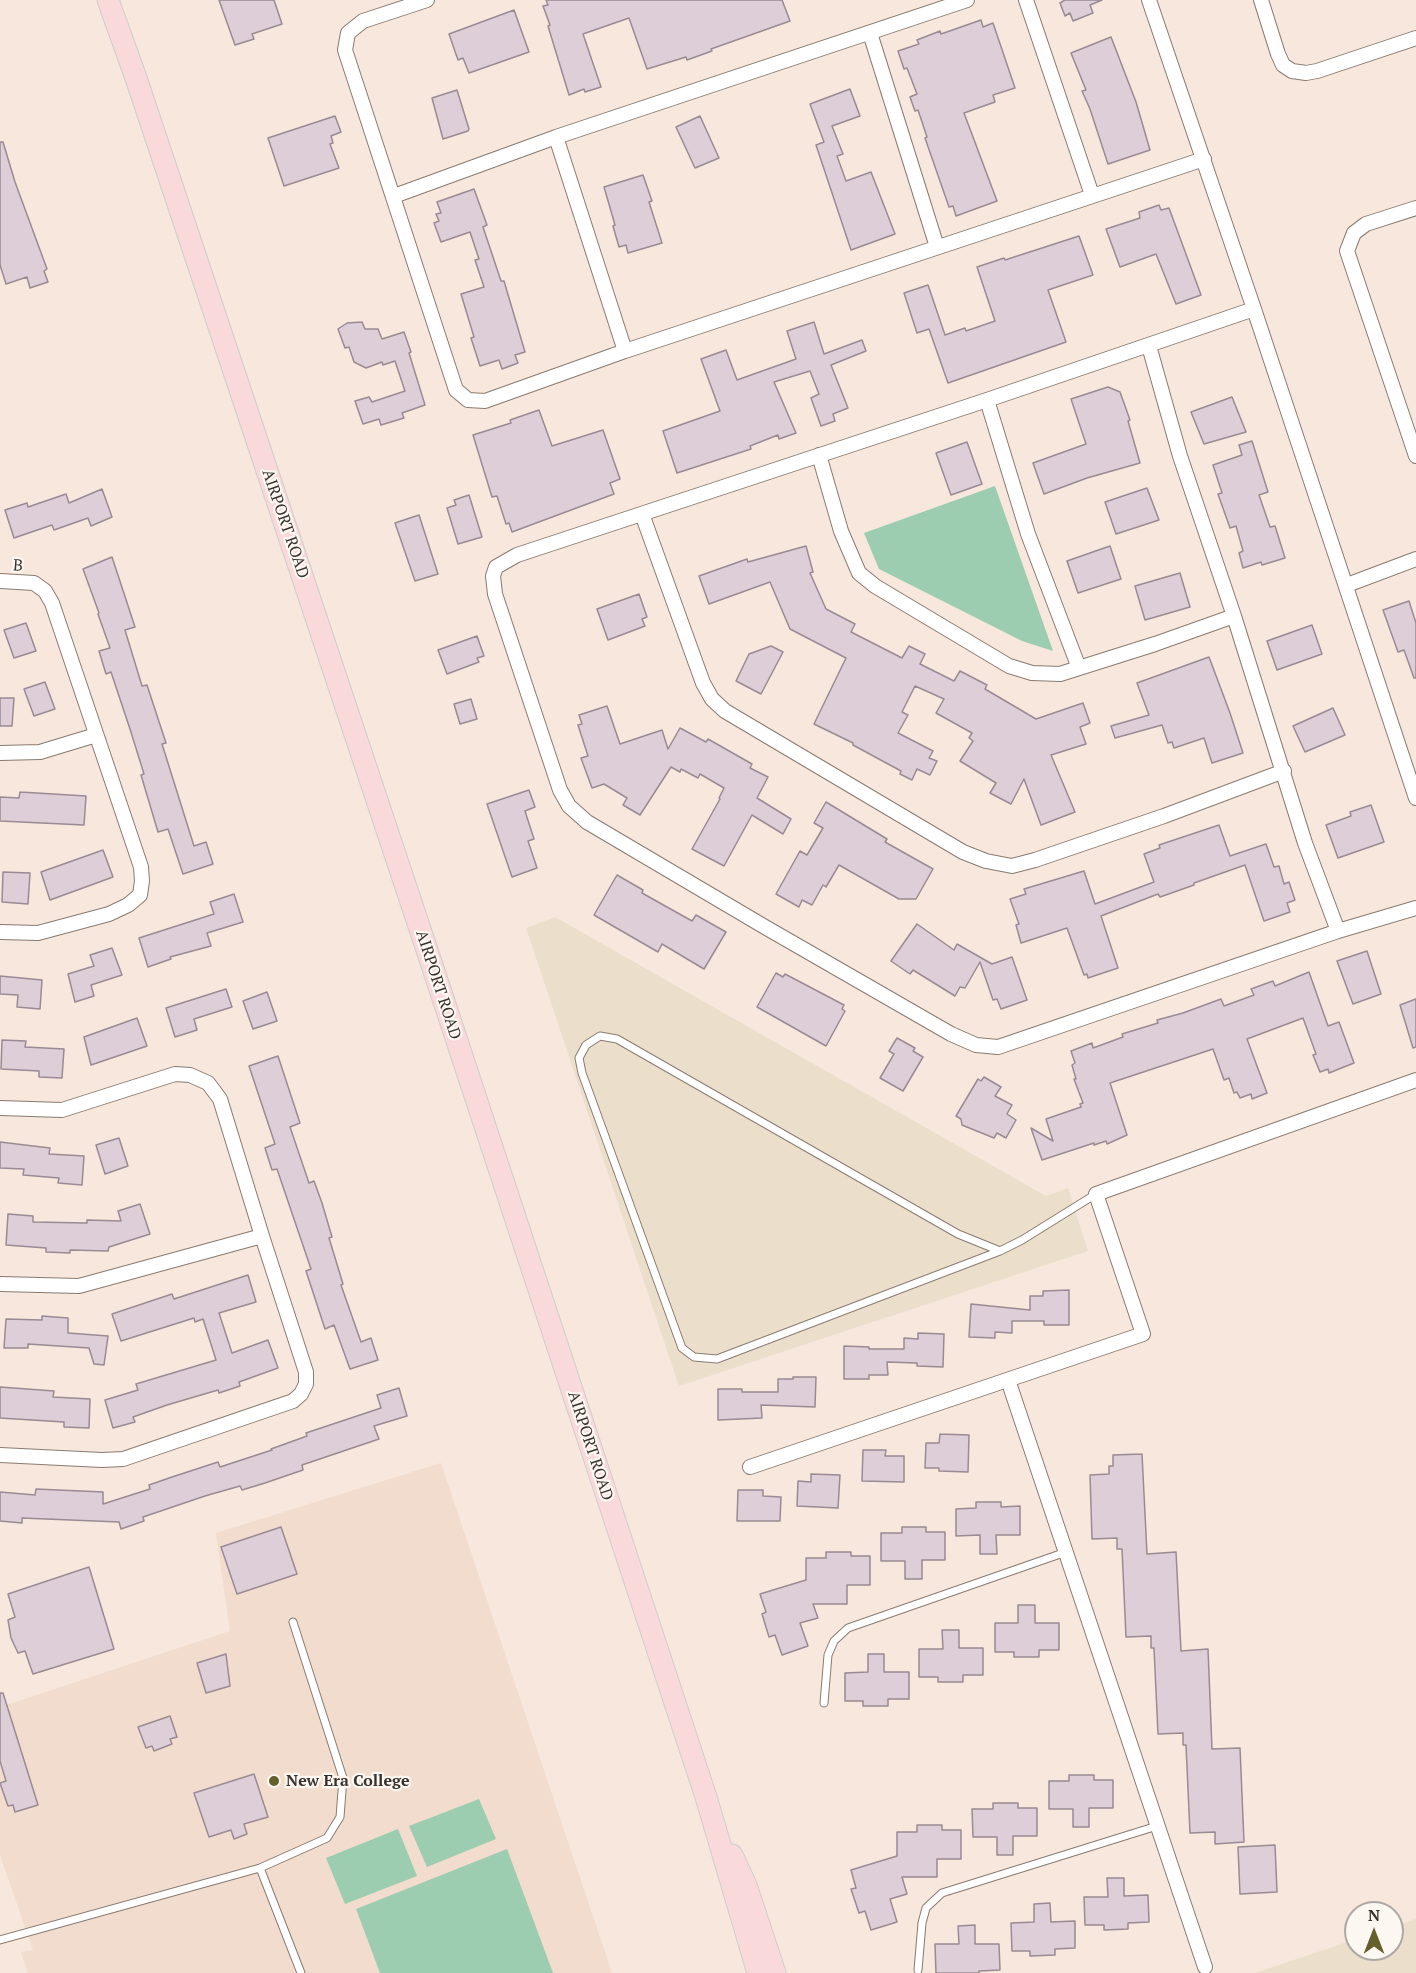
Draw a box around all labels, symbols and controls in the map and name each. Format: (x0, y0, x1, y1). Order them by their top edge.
street label: AIRPORT ROAD (257, 467, 313, 581)
street label: B (12, 556, 24, 576)
street label: AIRPORT ROAD (411, 928, 465, 1042)
street label: AIRPORT ROAD (563, 1389, 617, 1503)
place label: New Era College (286, 1771, 410, 1791)
marker: New Era College (267, 1774, 281, 1788)
north arrow (1344, 1901, 1404, 1961)
text: N (1368, 1904, 1380, 1926)

